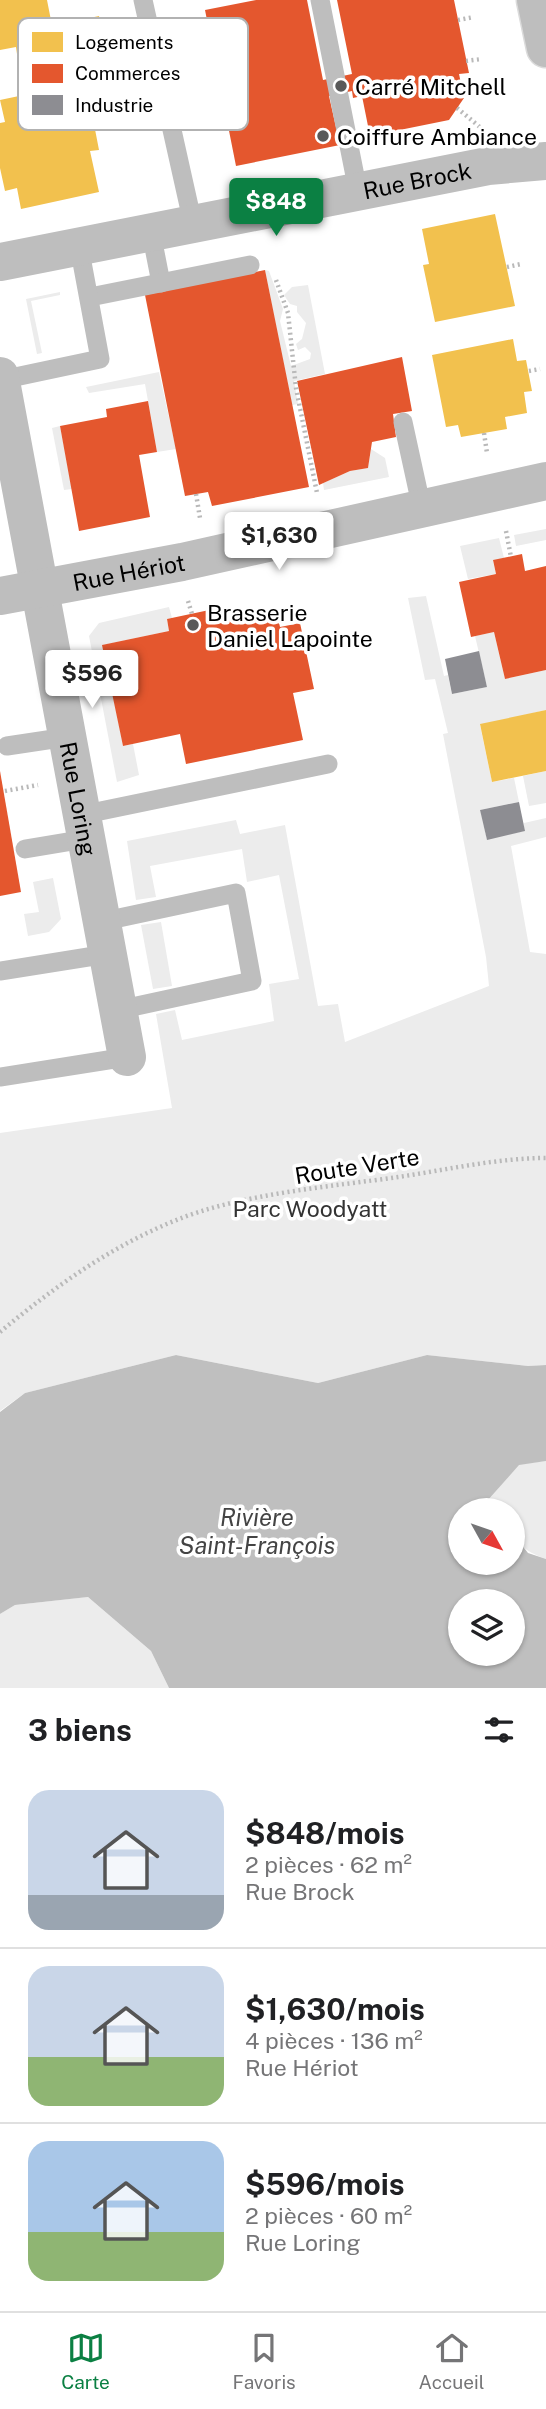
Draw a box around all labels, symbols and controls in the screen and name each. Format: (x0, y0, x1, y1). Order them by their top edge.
legend (18, 18, 248, 130)
text: Logements (75, 31, 173, 53)
text: Commerces (75, 62, 180, 84)
place label: Carré Mitchell (355, 73, 507, 100)
marker: Carré Mitchell (333, 78, 349, 94)
text: Industrie (75, 94, 153, 116)
place label: Coiffure Ambiance (337, 123, 537, 150)
marker: Coiffure Ambiance (315, 128, 331, 144)
street label: Rue Brock (361, 156, 474, 204)
pin: $848 (235, 178, 317, 238)
text: $848 (245, 187, 307, 214)
pin: $1,630 (222, 512, 336, 572)
text: $1,630 (240, 521, 318, 548)
street label: Rue Hériot (70, 548, 187, 596)
place label: Brasserie Daniel Lapointe (207, 599, 373, 652)
marker: Brasserie Daniel Lapointe (185, 617, 201, 633)
pin: $596 (51, 650, 133, 710)
text: $596 (61, 659, 123, 686)
street label: Rue Loring (55, 739, 103, 858)
street label: Route Verte (293, 1143, 421, 1189)
park label: Parc Woodyatt (233, 1195, 387, 1222)
north arrow (448, 1498, 525, 1575)
map controls (448, 1498, 525, 1666)
water label: Rivière Saint-François (179, 1503, 335, 1559)
button: layers (448, 1589, 525, 1666)
icon: filters (480, 1711, 518, 1749)
text: 3 biens (28, 1712, 132, 1748)
text: $848/mois (245, 1815, 405, 1851)
icon: home (84, 1818, 168, 1902)
text: 2 pièces · 62 m² (245, 1851, 412, 1878)
text: Rue Brock (245, 1878, 355, 1905)
text: $1,630/mois (245, 1991, 425, 2027)
icon: home (84, 1994, 168, 2078)
text: 4 pièces · 136 m² (245, 2027, 423, 2054)
text: Rue Hériot (245, 2054, 359, 2081)
text: $596/mois (245, 2166, 405, 2202)
icon: home (84, 2169, 168, 2253)
text: 2 pièces · 60 m² (245, 2202, 412, 2229)
text: Rue Loring (245, 2229, 360, 2256)
tab: Carte (61, 2329, 110, 2393)
tab: Favoris (233, 2329, 296, 2393)
tab: Accueil (418, 2329, 485, 2393)

